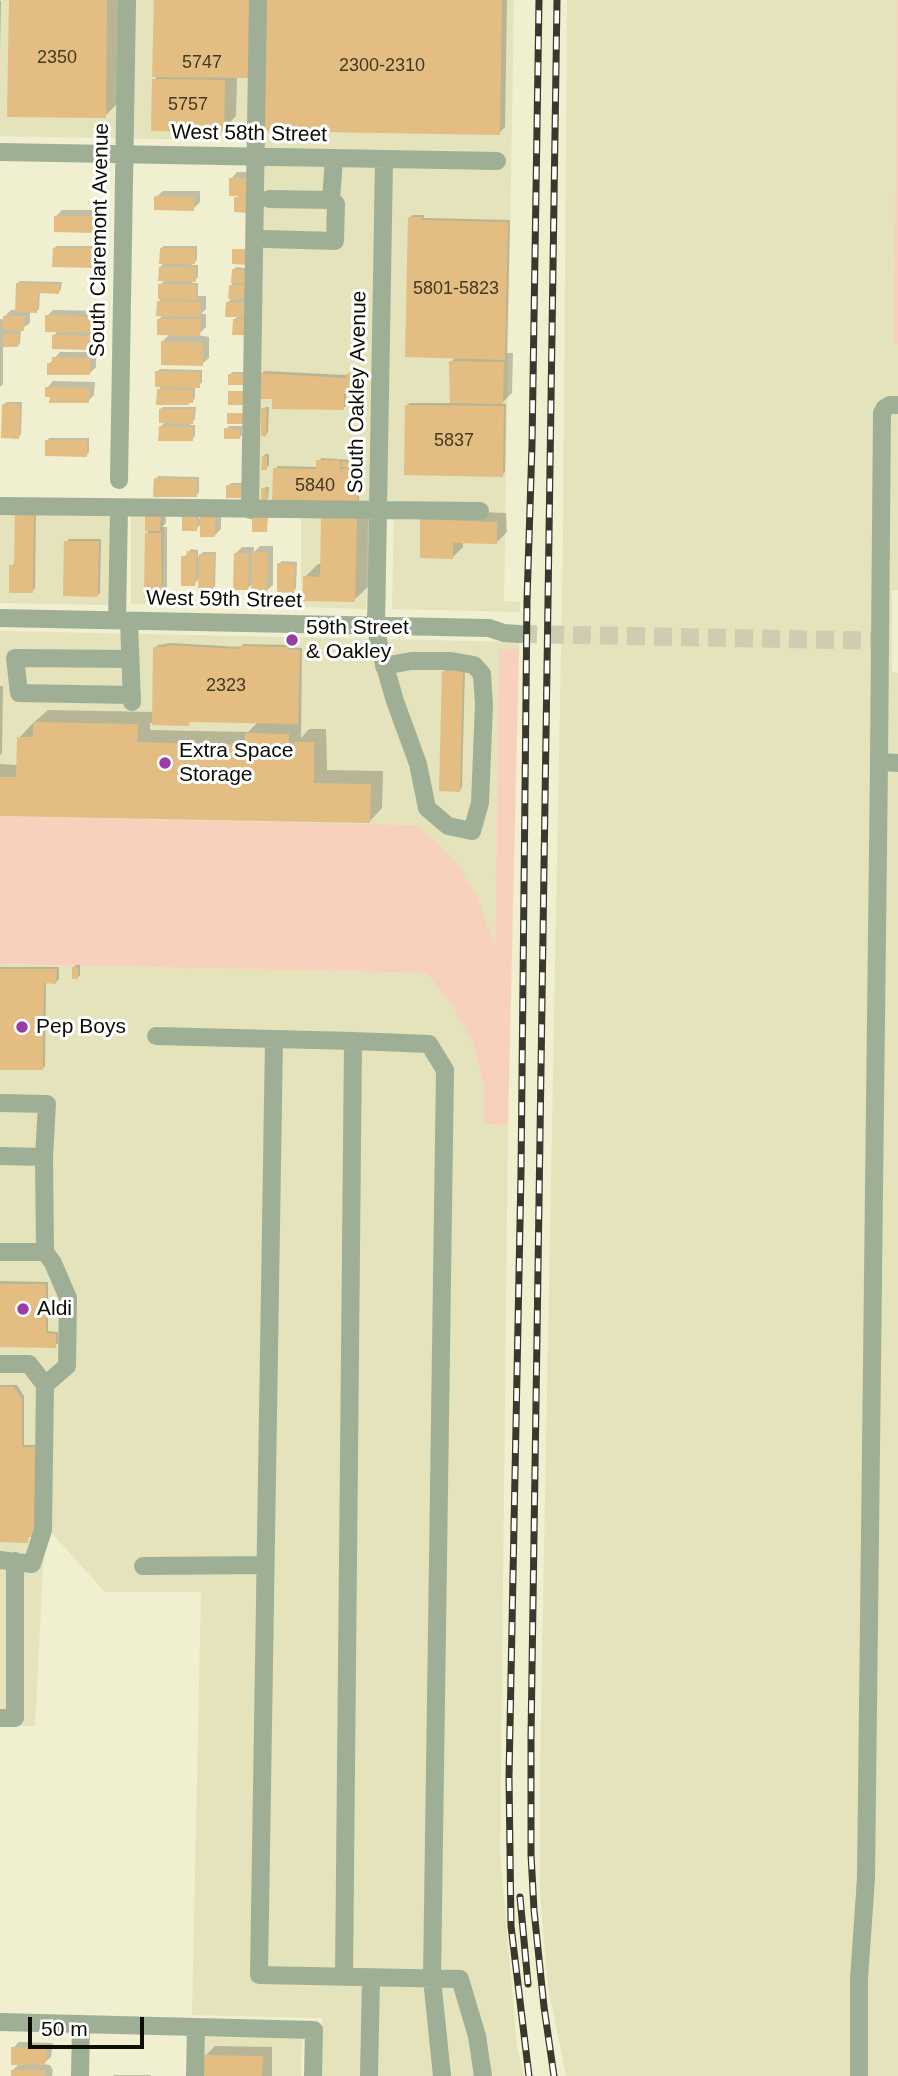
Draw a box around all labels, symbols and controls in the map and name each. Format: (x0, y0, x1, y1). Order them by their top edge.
house number: 2350 (37, 47, 77, 69)
house number: 5747 (182, 52, 222, 74)
house number: 2300-2310 (339, 55, 425, 77)
house number: 5757 (168, 94, 208, 116)
street label: West 58th Street (171, 120, 327, 148)
street label: South Claremont Avenue (85, 123, 115, 357)
house number: 5801-5823 (413, 278, 499, 300)
street label: South Oakley Avenue (344, 290, 372, 494)
house number: 5837 (434, 430, 474, 452)
house number: 5840 (295, 475, 335, 497)
street label: West 59th Street (146, 586, 302, 614)
place label: 59th Street & Oakley (306, 615, 409, 665)
marker: 59th Street & Oakley (284, 632, 300, 648)
house number: 2323 (206, 675, 246, 697)
place label: Extra Space Storage (179, 738, 293, 788)
marker: Extra Space Storage (157, 755, 173, 771)
place label: Pep Boys (36, 1014, 126, 1040)
marker: Pep Boys (14, 1019, 30, 1035)
place label: Aldi (37, 1296, 72, 1322)
marker: Aldi (15, 1301, 31, 1317)
scale bar (32, 2002, 147, 2046)
text: 50 m (41, 2017, 88, 2040)

